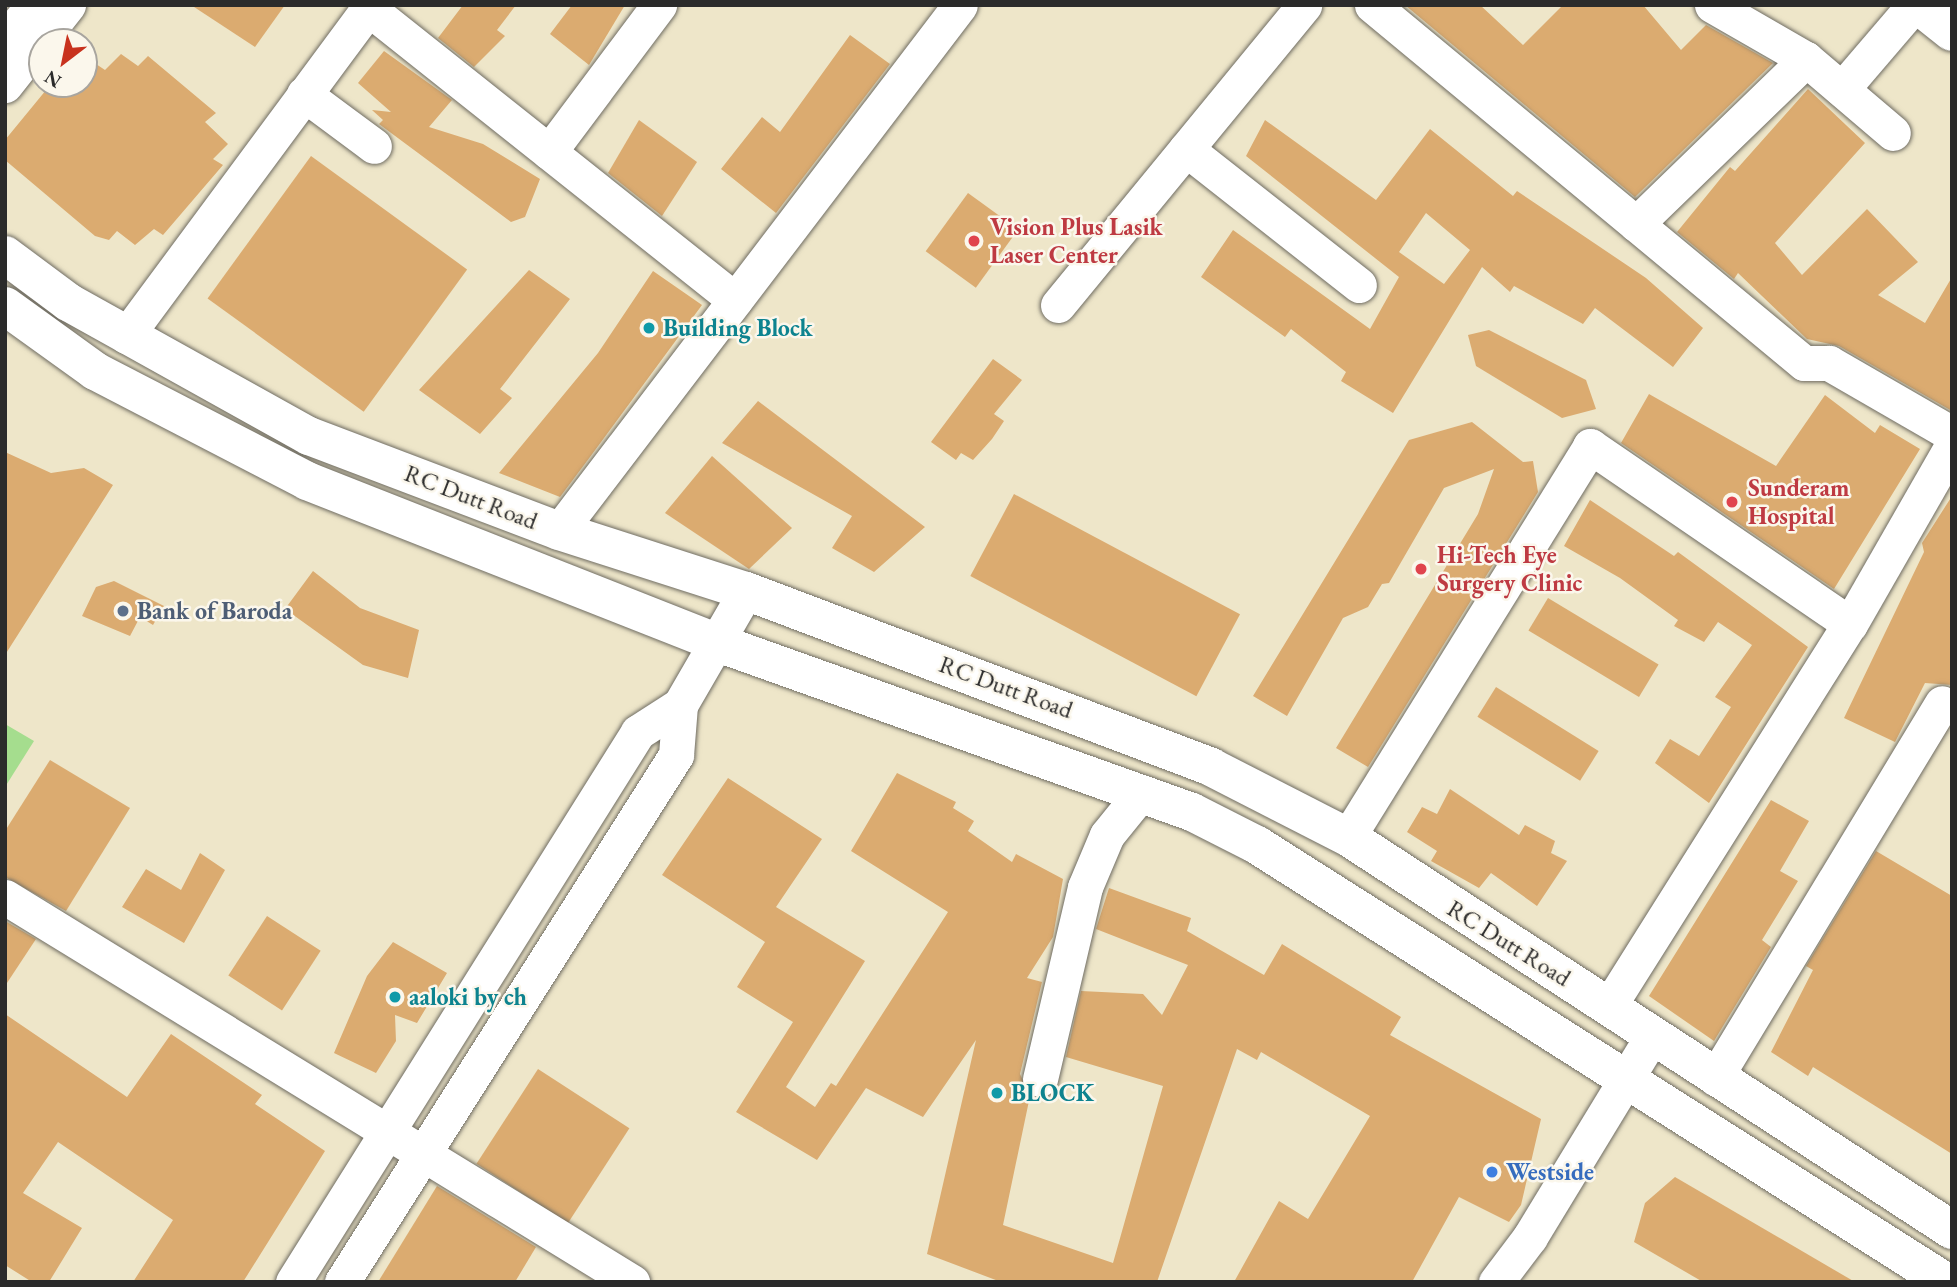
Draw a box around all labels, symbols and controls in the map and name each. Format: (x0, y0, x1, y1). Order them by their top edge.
north arrow (28, 28, 98, 98)
text: N (40, 65, 66, 94)
place label: Vision Plus Lasik Laser Center (990, 213, 1163, 269)
marker: Vision Plus Lasik Laser Center (964, 231, 984, 251)
place label: Building Block (663, 314, 813, 342)
marker: Building Block (641, 320, 657, 336)
street label: RC Dutt Road (401, 459, 541, 535)
place label: Sunderam Hospital (1748, 474, 1849, 530)
marker: Sunderam Hospital (1722, 492, 1742, 512)
place label: Hi-Tech Eye Surgery Clinic (1437, 541, 1582, 597)
marker: Hi-Tech Eye Surgery Clinic (1411, 559, 1431, 579)
place label: Bank of Baroda (137, 597, 292, 625)
marker: Bank of Baroda (115, 603, 131, 619)
street label: RC Dutt Road (935, 650, 1077, 724)
street label: RC Dutt Road (1442, 894, 1576, 992)
place label: aaloki by ch (409, 983, 527, 1011)
marker: aaloki by ch (387, 989, 403, 1005)
place label: BLOCK (1011, 1079, 1094, 1107)
marker: BLOCK (989, 1085, 1005, 1101)
place label: Westside (1506, 1158, 1594, 1186)
marker: Westside (1484, 1164, 1500, 1180)

